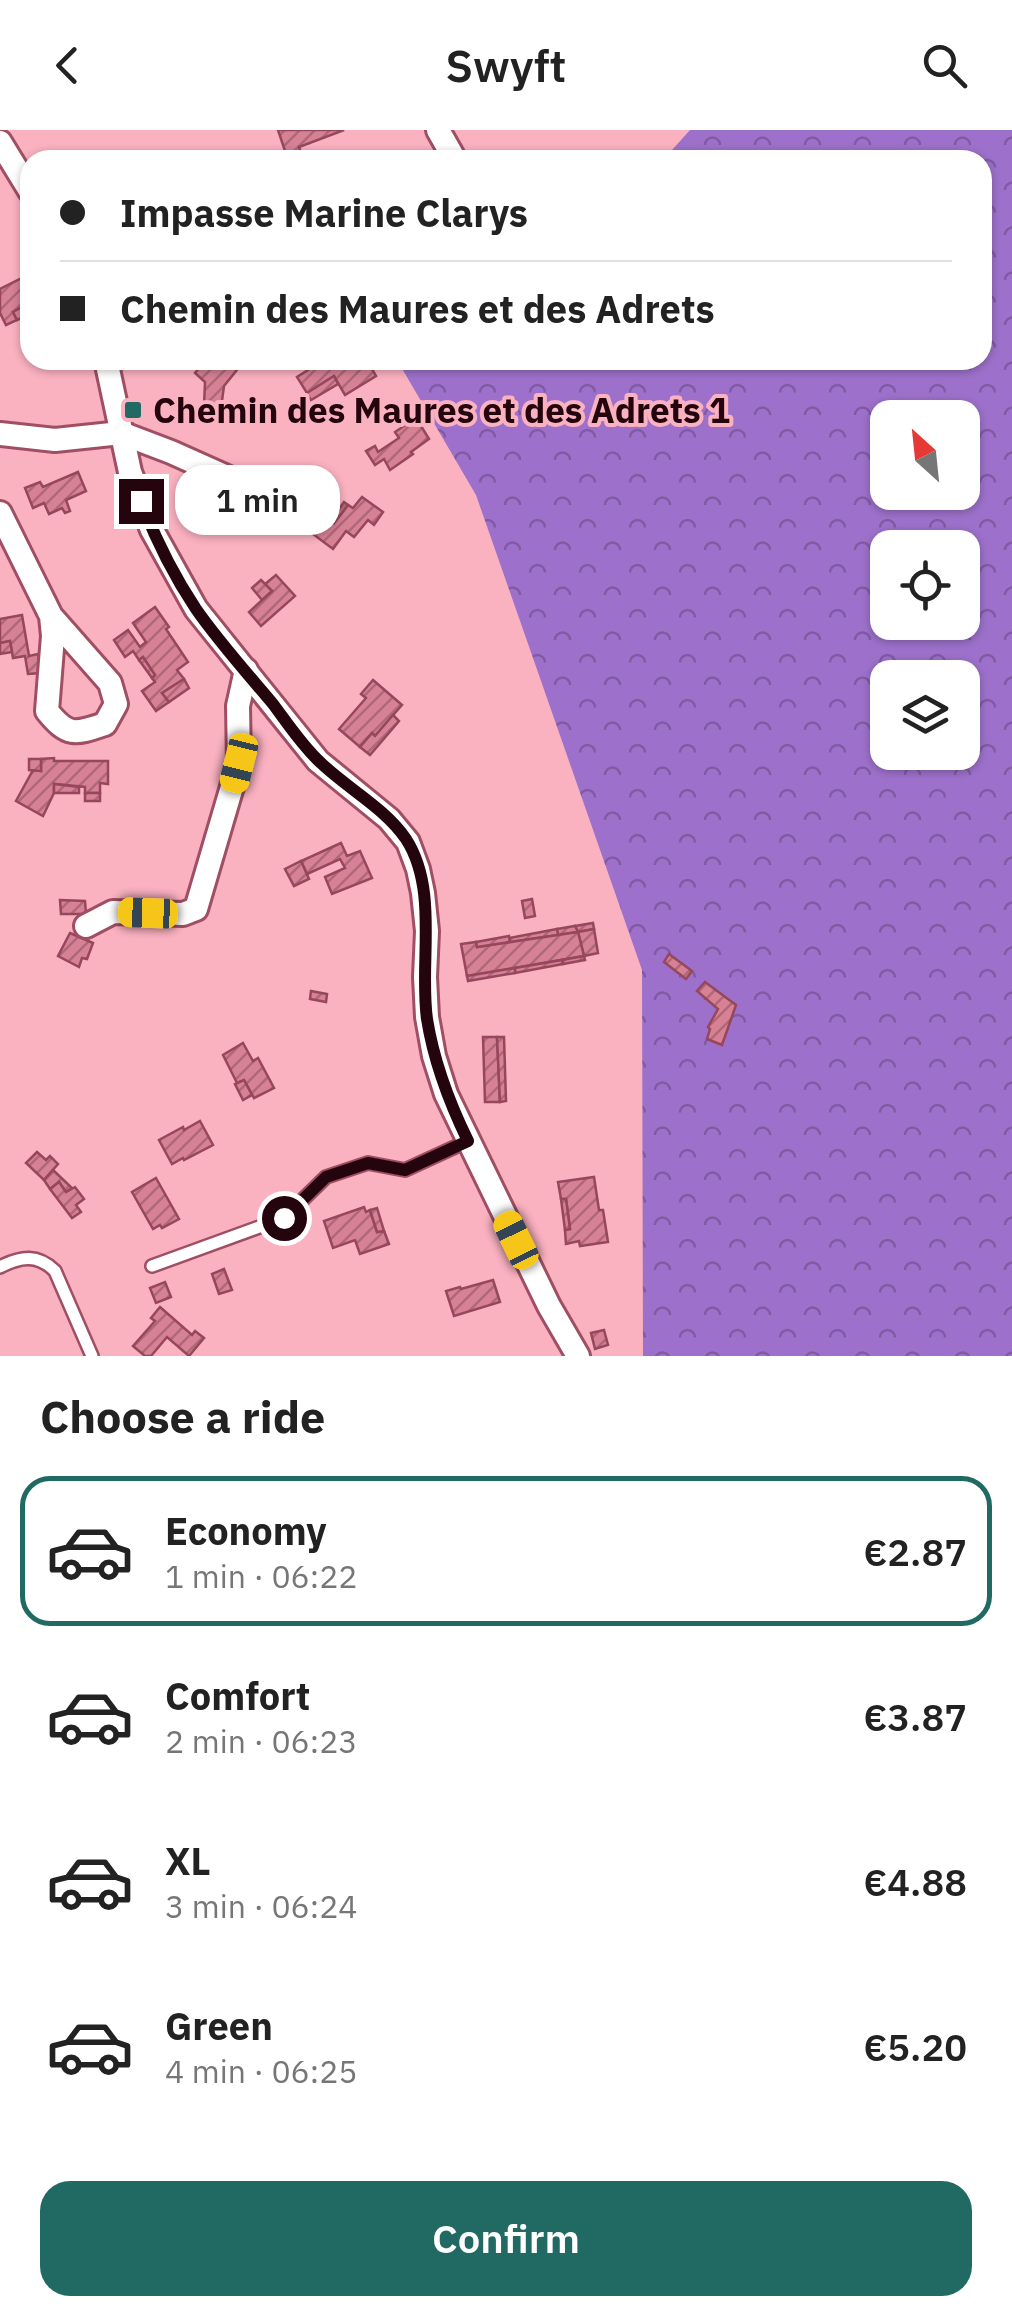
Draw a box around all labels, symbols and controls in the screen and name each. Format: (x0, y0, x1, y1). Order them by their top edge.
text: Swyft (446, 36, 566, 94)
icon: back (40, 38, 95, 93)
icon: search (917, 38, 972, 93)
text: Impasse Marine Clarys (120, 188, 528, 237)
text: Chemin des Maures et des Adrets (120, 284, 715, 333)
place label: Chemin des Maures et des Adrets 1 (153, 387, 730, 433)
marker: Chemin des Maures et des Adrets 1 (122, 399, 144, 421)
north arrow (870, 400, 980, 510)
map controls (870, 400, 980, 770)
callout: 1 min (176, 466, 341, 536)
route end (119, 479, 164, 524)
text: 1 min (216, 479, 299, 521)
button: locate (870, 530, 980, 640)
button: layers (870, 660, 980, 770)
car (217, 730, 261, 796)
car (117, 897, 179, 929)
route start (262, 1196, 307, 1241)
car (489, 1206, 543, 1274)
text: Choose a ride (40, 1387, 325, 1445)
icon: car (45, 1506, 135, 1596)
text: Economy (165, 1506, 327, 1555)
text: €2.87 (863, 1527, 967, 1576)
text: 1 min · 06:22 (165, 1555, 358, 1597)
icon: car (45, 1671, 135, 1761)
text: Comfort (165, 1671, 310, 1720)
text: €3.87 (863, 1692, 967, 1741)
text: 2 min · 06:23 (165, 1720, 358, 1762)
icon: car (45, 1836, 135, 1926)
text: XL (165, 1836, 211, 1885)
text: €4.88 (863, 1857, 967, 1906)
text: 3 min · 06:24 (165, 1885, 358, 1927)
icon: car (45, 2001, 135, 2091)
text: Green (165, 2001, 273, 2050)
text: €5.20 (863, 2022, 967, 2071)
text: 4 min · 06:25 (165, 2050, 358, 2092)
button: Confirm (40, 2181, 972, 2296)

